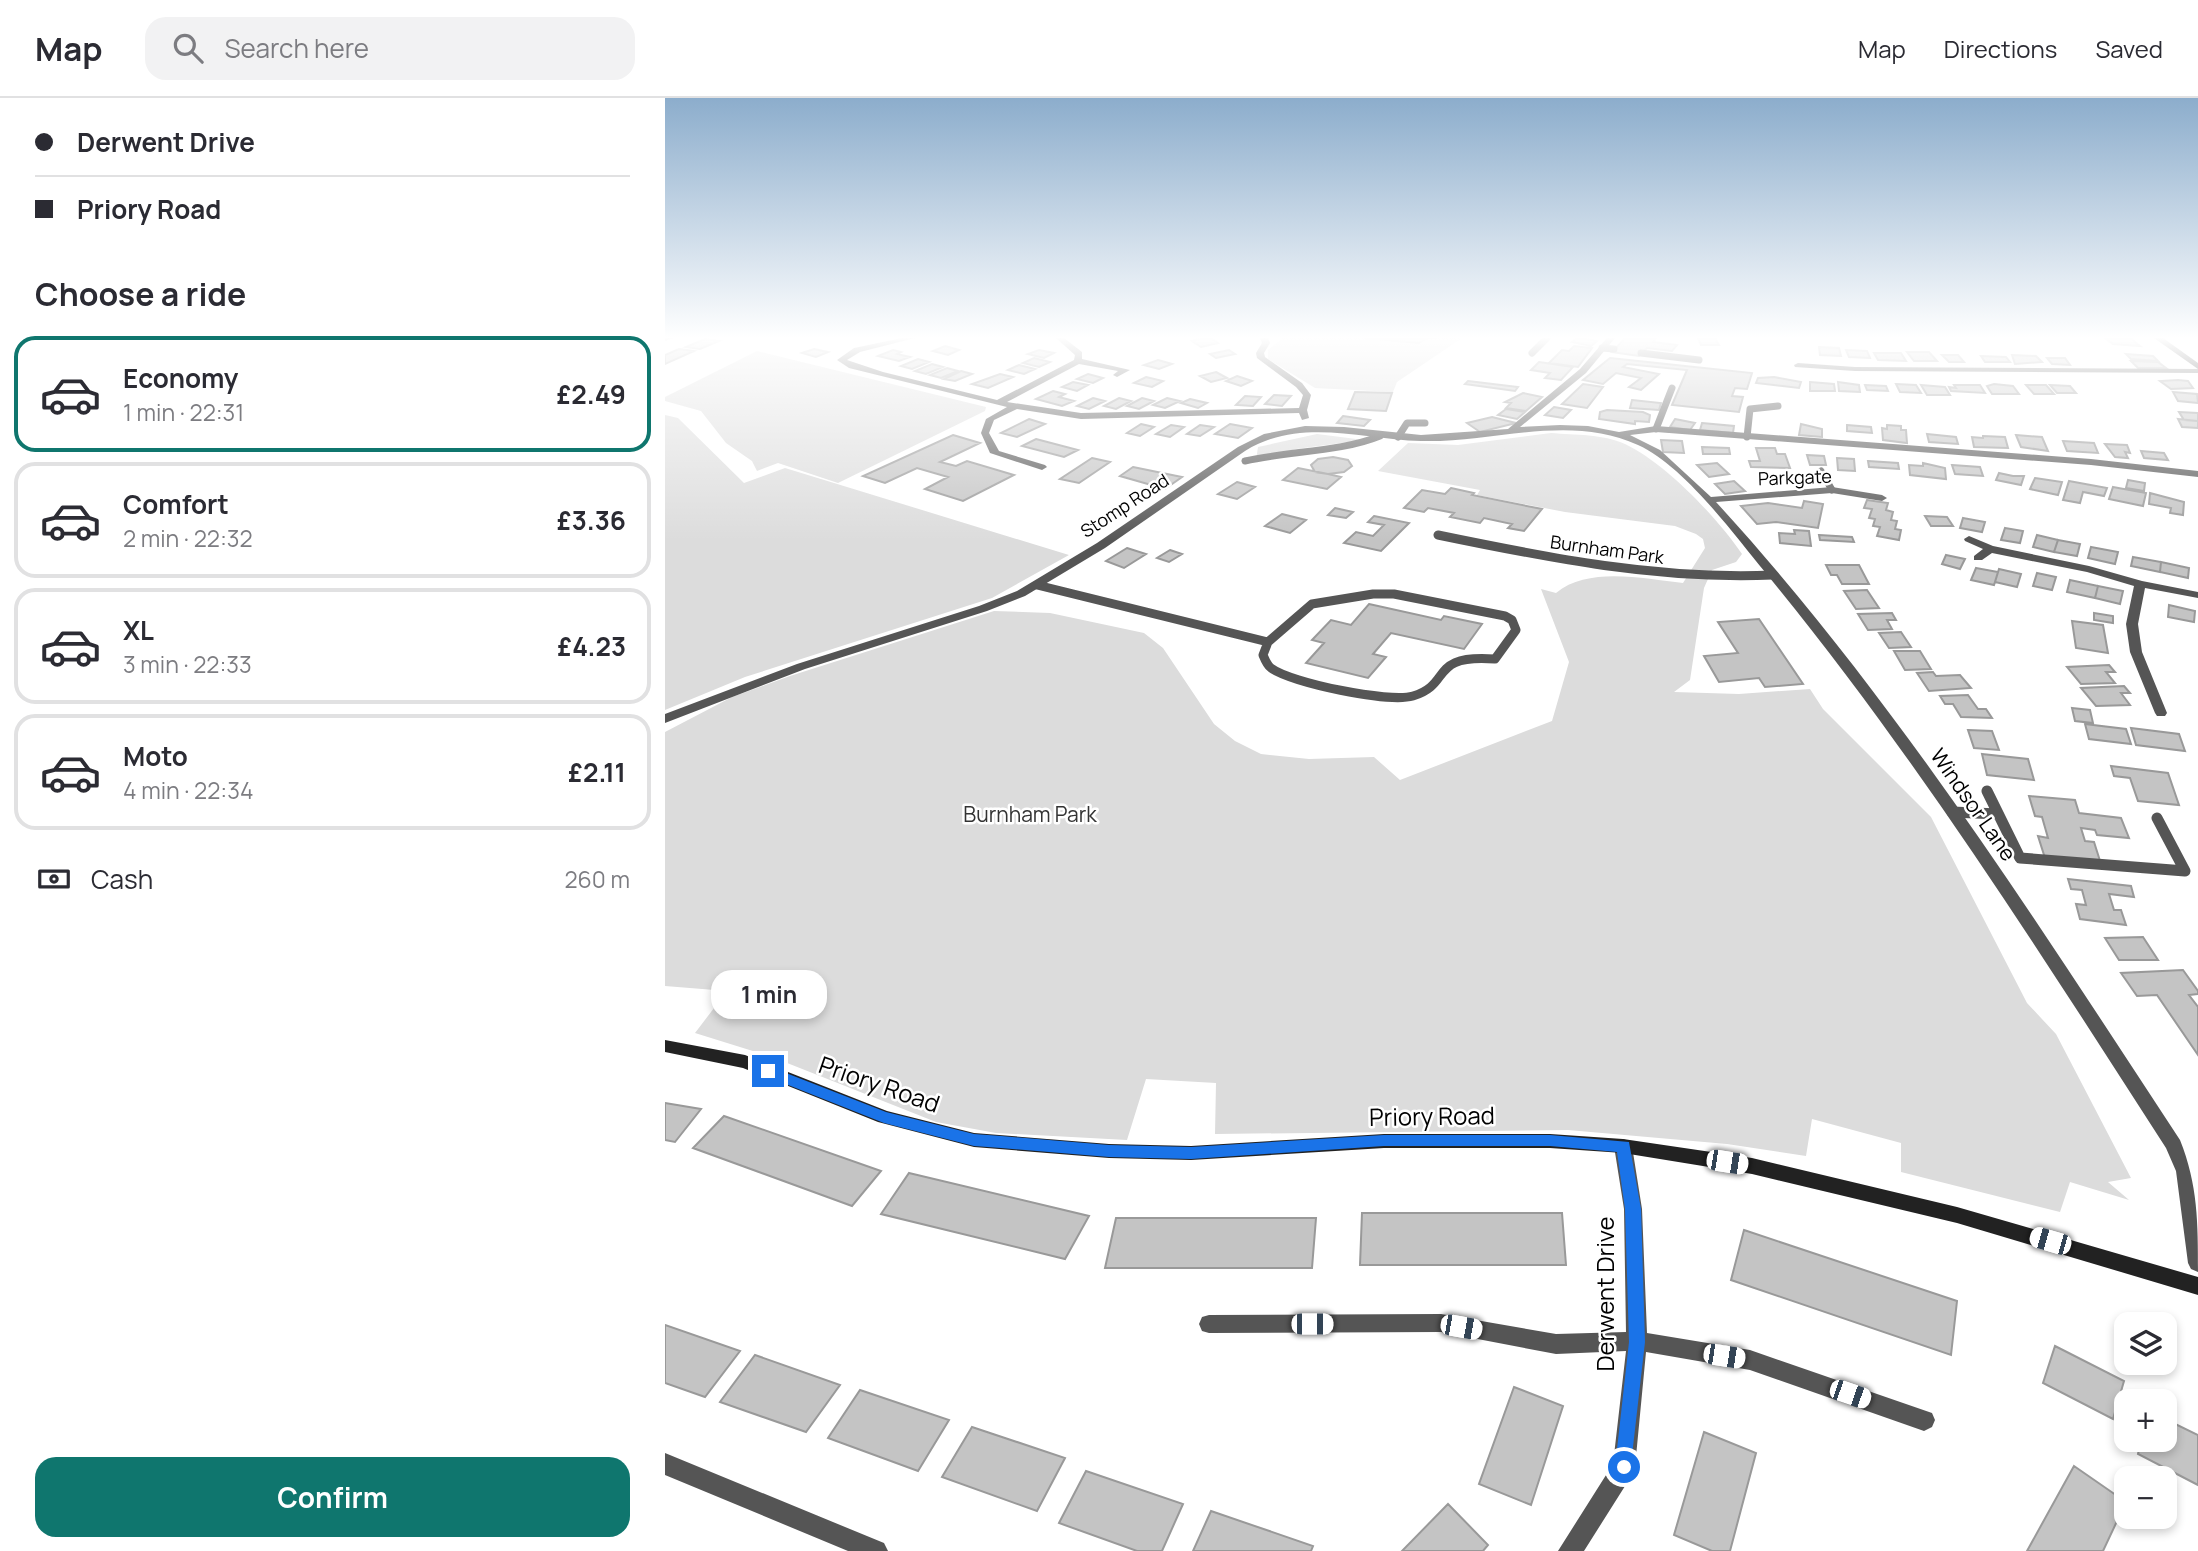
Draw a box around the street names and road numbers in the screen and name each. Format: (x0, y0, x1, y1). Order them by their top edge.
street label: Parkgate (1758, 464, 1832, 490)
street label: Stomp Road (1076, 468, 1173, 543)
street label: Burnham Park (1549, 529, 1666, 569)
street label: Windsor Lane (1925, 743, 2023, 866)
street label: Priory Road (815, 1048, 944, 1120)
street label: Priory Road (1369, 1098, 1495, 1133)
street label: Derwent Drive (1588, 1216, 1621, 1372)

